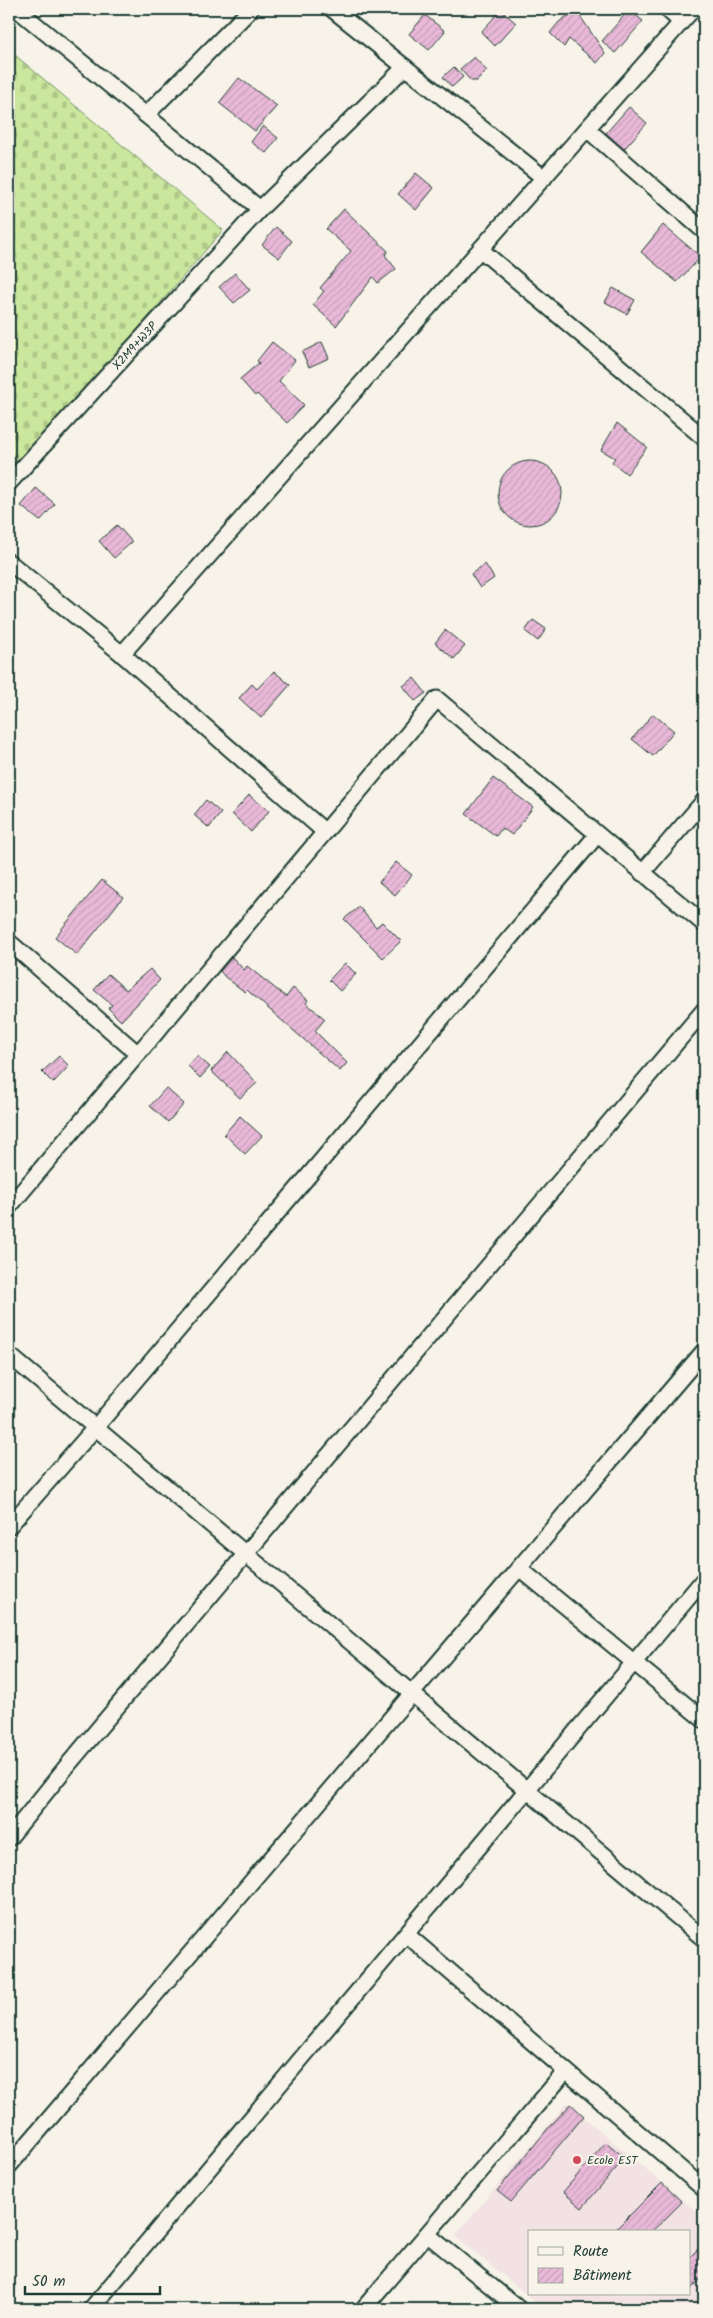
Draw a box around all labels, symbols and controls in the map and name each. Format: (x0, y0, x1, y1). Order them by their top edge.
street label: X2M9+W3P (108, 317, 163, 375)
place label: Ecole EST (587, 2151, 639, 2170)
marker: Ecole EST (571, 2154, 583, 2166)
legend (528, 2230, 690, 2296)
text: Route (573, 2240, 609, 2264)
scale bar (25, 2263, 160, 2295)
text: Bâtiment (573, 2264, 632, 2288)
text: 50 m (32, 2270, 66, 2294)

